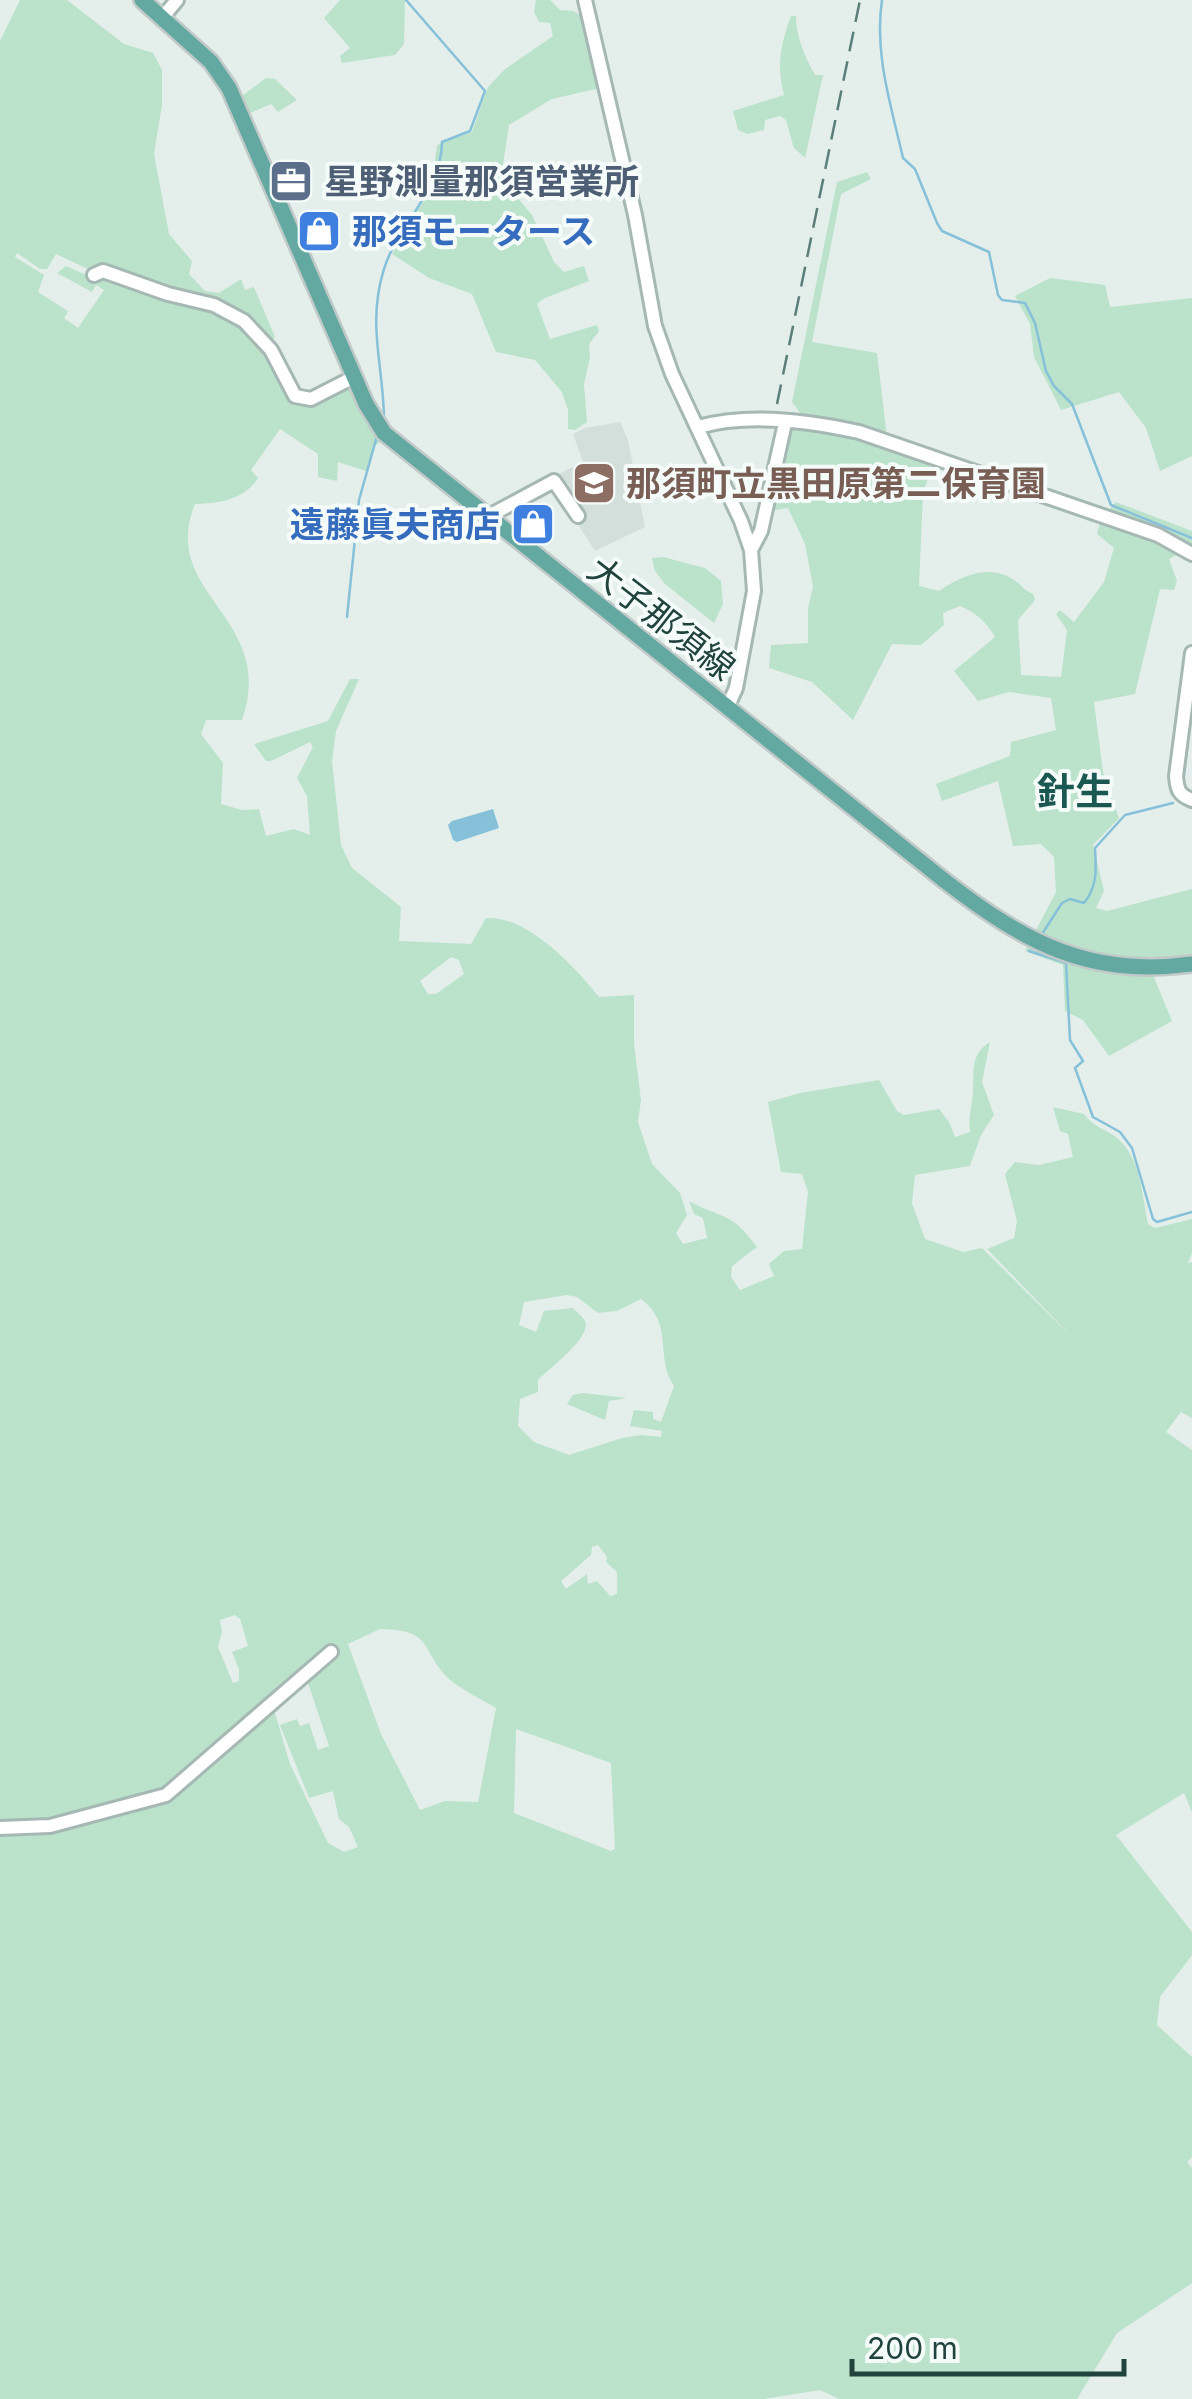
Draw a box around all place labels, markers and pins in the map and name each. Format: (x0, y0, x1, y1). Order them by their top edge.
office icon: 星野測量那須営業所 (268, 158, 314, 204)
place label: 星野測量那須営業所 (324, 160, 639, 202)
shop icon: 那須モータース (296, 208, 342, 254)
place label: 那須モータース (352, 210, 595, 252)
school or university icon: 那須町立黒田原第二保育園 (571, 460, 617, 506)
place label: 那須町立黒田原第二保育園 (626, 462, 1046, 504)
shop icon: 遠藤眞夫商店 (510, 501, 556, 547)
place label: 遠藤眞夫商店 (290, 503, 500, 545)

